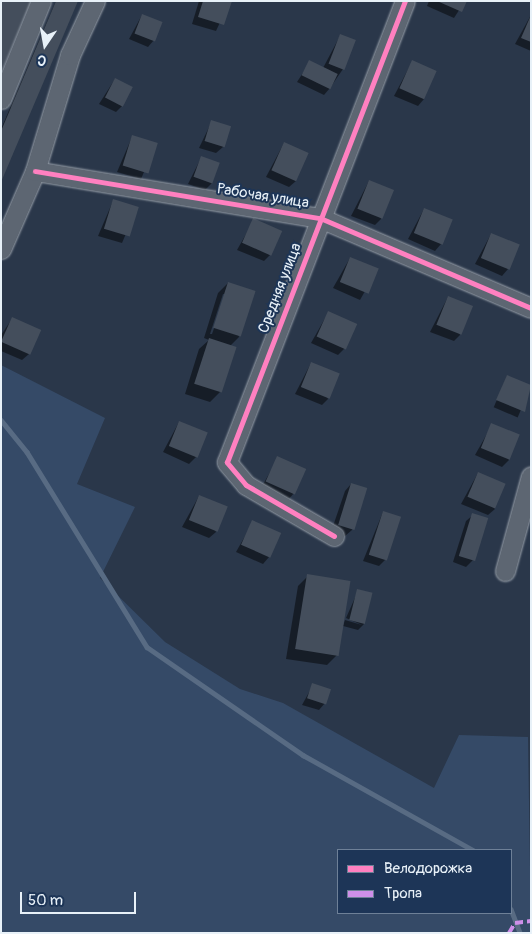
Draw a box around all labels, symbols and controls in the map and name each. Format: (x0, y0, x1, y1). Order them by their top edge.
north arrow (20, 20, 70, 70)
text: С (36, 51, 48, 69)
street label: Рабочая улица (216, 180, 310, 212)
street label: Средняя улица (255, 240, 305, 336)
legend (337, 849, 512, 914)
text: Велодорожка (384, 859, 472, 878)
scale bar (22, 882, 139, 914)
text: Тропа (384, 884, 422, 903)
text: 50 m (28, 891, 63, 910)

